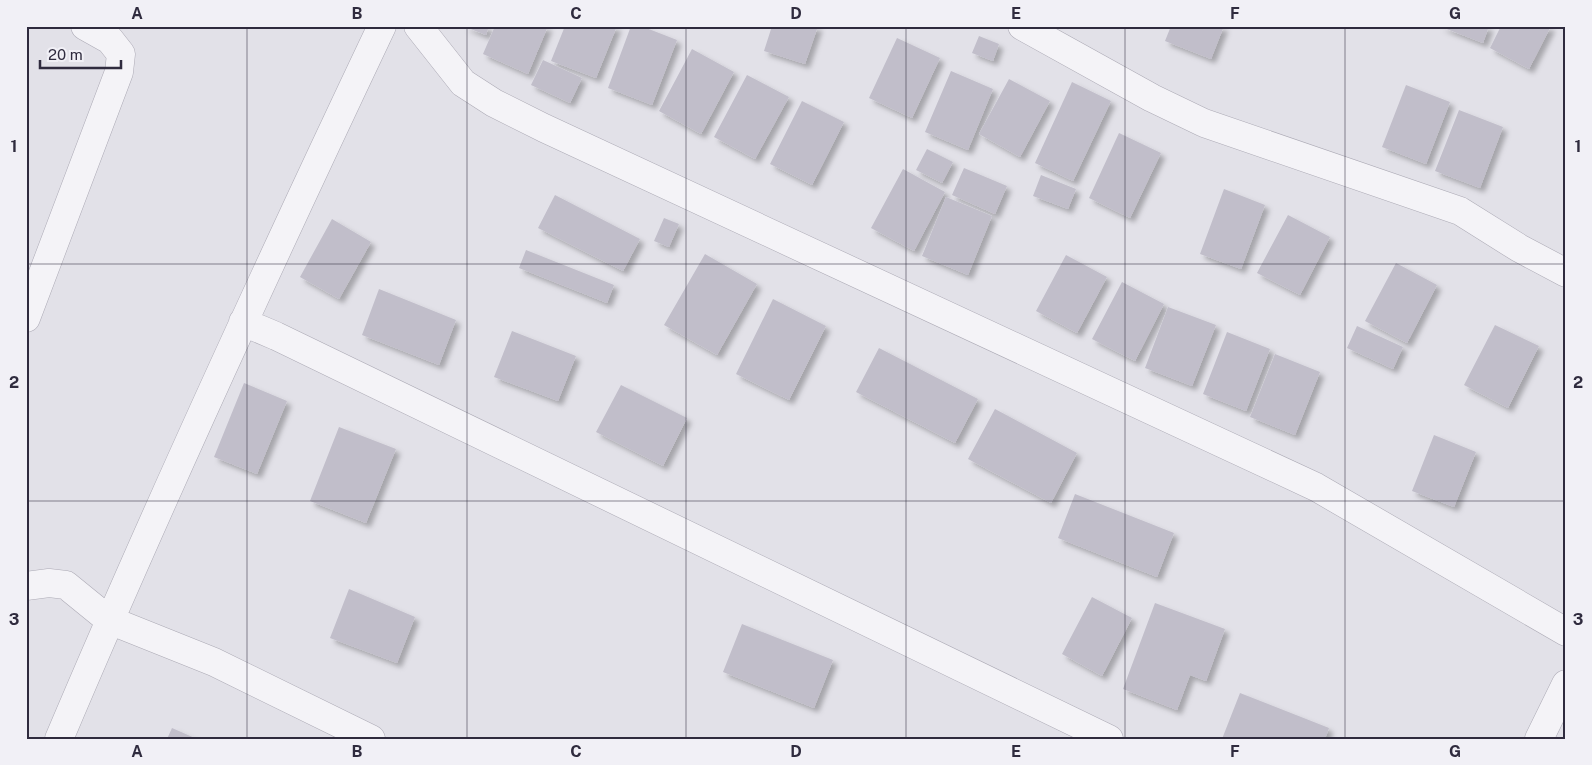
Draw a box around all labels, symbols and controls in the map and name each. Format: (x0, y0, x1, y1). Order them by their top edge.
text: A (131, 4, 143, 23)
text: B (352, 4, 363, 23)
text: C (570, 4, 582, 23)
text: D (790, 4, 802, 23)
text: E (1011, 4, 1021, 23)
text: F (1230, 4, 1240, 23)
text: G (1449, 4, 1461, 23)
scale bar (40, 38, 121, 70)
text: 20 m (48, 46, 83, 63)
text: 1 (11, 137, 17, 156)
text: 1 (1575, 137, 1581, 156)
text: 2 (9, 373, 19, 392)
text: 2 (1573, 373, 1583, 392)
text: 3 (9, 610, 19, 629)
text: 3 (1573, 610, 1583, 629)
text: A (131, 742, 143, 761)
text: B (352, 742, 363, 761)
text: C (570, 742, 582, 761)
text: D (790, 742, 802, 761)
text: E (1011, 742, 1021, 761)
text: F (1230, 742, 1240, 761)
text: G (1449, 742, 1461, 761)

